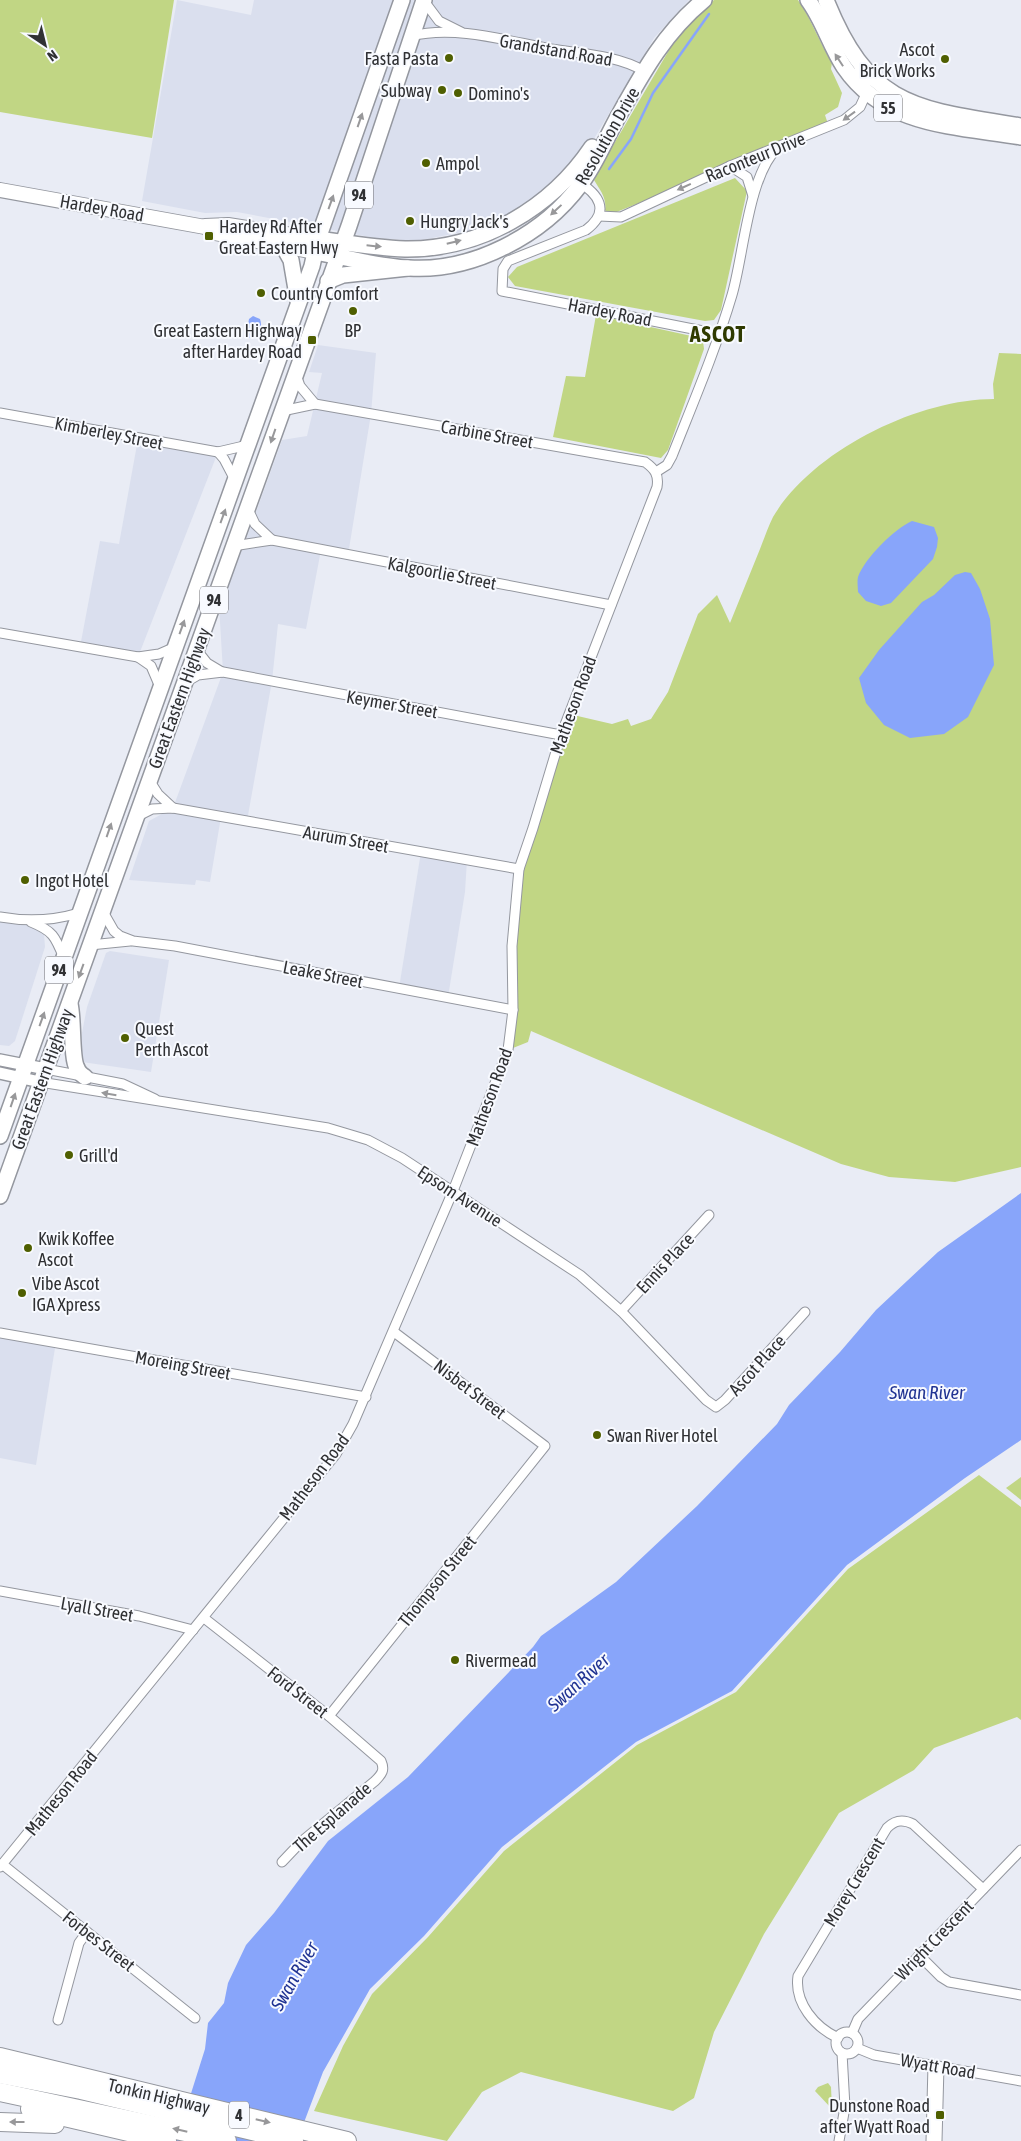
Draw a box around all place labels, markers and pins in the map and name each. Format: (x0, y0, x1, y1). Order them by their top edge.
place label: Ascot Brick Works (859, 39, 935, 81)
place label: Fasta Pasta (365, 48, 439, 69)
marker: Fasta Pasta (443, 52, 455, 64)
marker: Ascot Brick Works (939, 53, 951, 65)
place label: Subway (381, 80, 432, 101)
place label: Domino's (468, 83, 529, 104)
marker: Subway (436, 84, 448, 96)
marker: Domino's (452, 87, 464, 99)
place label: Ampol (436, 153, 480, 174)
marker: Ampol (420, 157, 432, 169)
place label: Hungry Jack's (420, 211, 509, 232)
marker: Hungry Jack's (404, 215, 416, 227)
place label: Hardey Rd After Great Eastern Hwy (219, 216, 339, 258)
marker: Hardey Rd After Great Eastern Hwy (203, 230, 215, 242)
place label: Country Comfort (271, 283, 379, 304)
marker: Country Comfort (255, 287, 267, 299)
marker: BP (347, 305, 359, 317)
place label: Great Eastern Highway after Hardey Road (153, 320, 302, 362)
place label: BP (344, 320, 362, 341)
marker: Great Eastern Highway after Hardey Road (306, 334, 318, 346)
place label: Ingot Hotel (35, 870, 109, 891)
marker: Ingot Hotel (19, 874, 31, 886)
place label: Quest Perth Ascot (135, 1018, 209, 1060)
marker: Quest Perth Ascot (119, 1032, 131, 1044)
place label: Grill'd (79, 1145, 118, 1166)
marker: Grill'd (63, 1149, 75, 1161)
place label: Kwik Koffee Ascot (38, 1228, 114, 1270)
marker: Kwik Koffee Ascot (22, 1242, 34, 1254)
place label: Vibe Ascot IGA Xpress (32, 1273, 100, 1315)
marker: Vibe Ascot IGA Xpress (16, 1287, 28, 1299)
place label: Swan River Hotel (607, 1425, 718, 1446)
marker: Swan River Hotel (591, 1429, 603, 1441)
place label: Rivermead (465, 1650, 537, 1671)
marker: Rivermead (449, 1654, 461, 1666)
place label: Dunstone Road after Wyatt Road (820, 2095, 930, 2137)
marker: Dunstone Road after Wyatt Road (934, 2109, 946, 2121)

